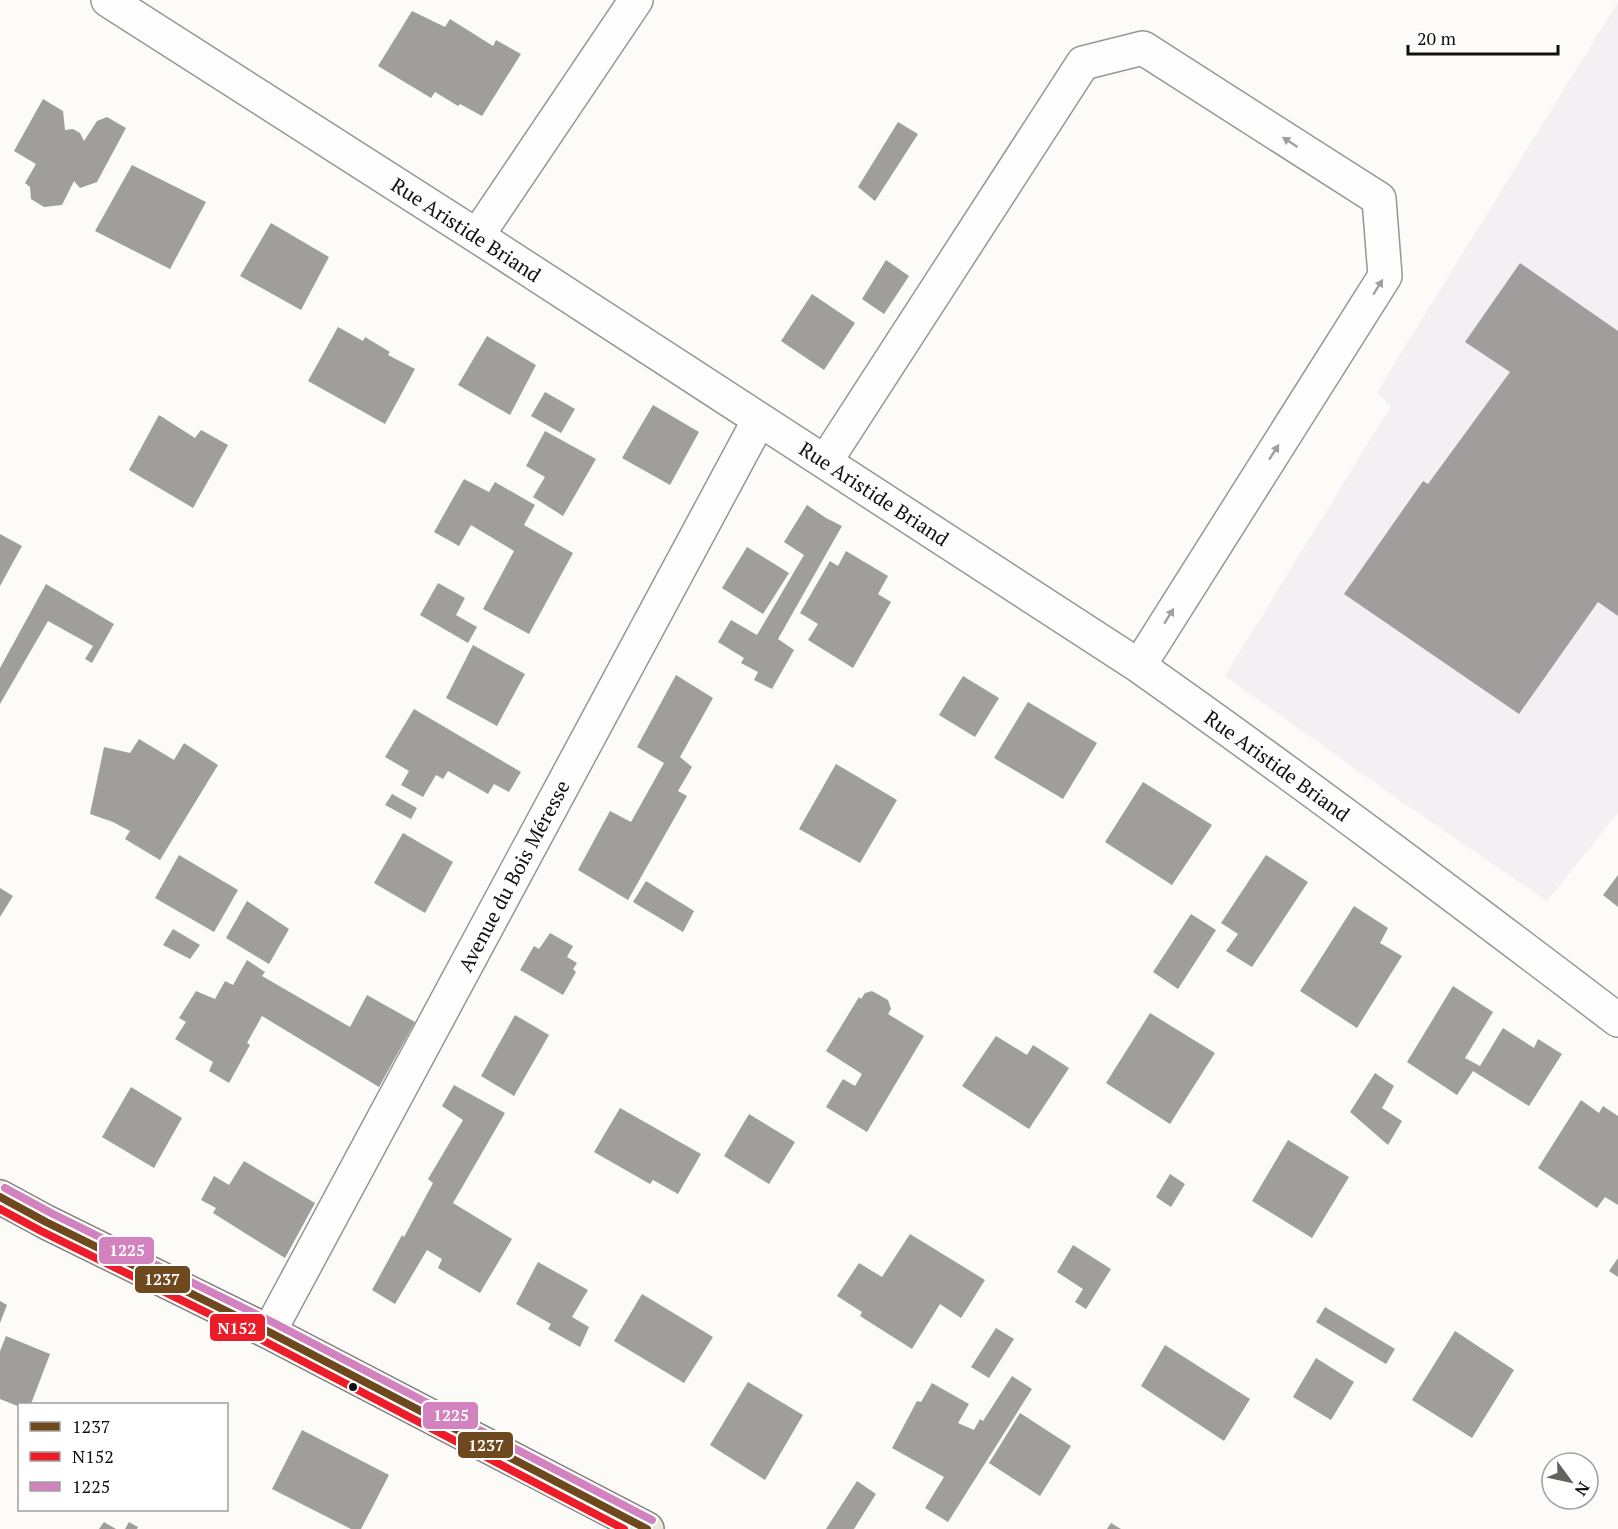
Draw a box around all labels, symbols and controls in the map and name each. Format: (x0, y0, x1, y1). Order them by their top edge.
scale bar (1408, 18, 1558, 56)
text: 20 m (1417, 26, 1457, 50)
one-way arrow (1282, 137, 1298, 148)
street label: Rue Aristide Briand (386, 171, 546, 288)
one-way arrow (1373, 279, 1384, 295)
street label: Rue Aristide Briand (794, 435, 954, 552)
one-way arrow (1268, 444, 1279, 460)
one-way arrow (1164, 608, 1175, 624)
street label: Rue Aristide Briand (1199, 704, 1355, 827)
street label: Avenue du Bois Méresse (452, 775, 576, 976)
line badge: 1225 (98, 1236, 155, 1265)
text: 1225 (109, 1239, 145, 1261)
line badge: 1237 (134, 1265, 191, 1294)
text: 1237 (144, 1268, 180, 1290)
line badge: N152 (209, 1313, 266, 1342)
text: N152 (217, 1317, 257, 1339)
unlabelled marker (347, 1381, 359, 1393)
line badge: 1225 (422, 1401, 479, 1430)
legend (18, 1403, 228, 1511)
text: 1225 (433, 1404, 469, 1426)
text: 1237 (72, 1414, 110, 1438)
line badge: 1237 (457, 1431, 514, 1459)
text: 1237 (468, 1434, 504, 1456)
text: N152 (72, 1444, 114, 1468)
north arrow (1540, 1451, 1600, 1511)
text: 1225 (72, 1474, 110, 1498)
text: N (1570, 1478, 1595, 1500)

